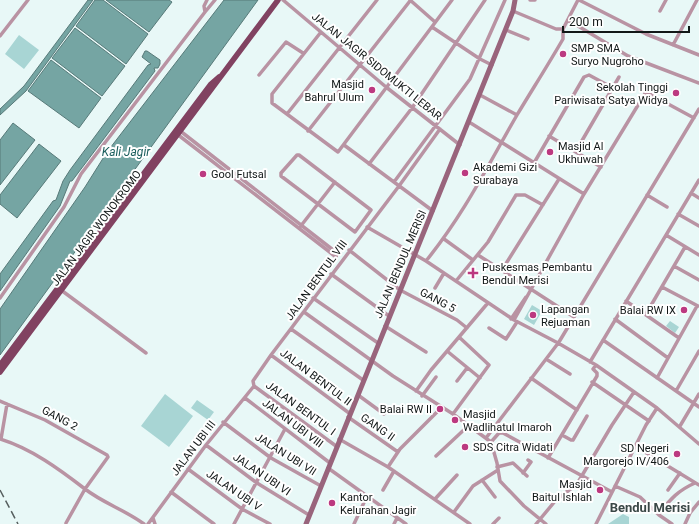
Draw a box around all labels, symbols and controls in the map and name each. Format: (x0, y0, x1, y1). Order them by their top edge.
scale bar (563, 8, 689, 34)
street label: JALAN JAGIR SIDOMUKTI LEBAR (309, 10, 444, 123)
text: 200 m (569, 15, 603, 29)
place label: SMP SMA Suryo Nugroho (571, 42, 644, 68)
marker: SMP SMA Suryo Nugroho (558, 49, 568, 59)
place label: Masjid Bahrul Ulum (304, 78, 364, 104)
place label: Sekolah Tinggi Pariwisata Satya Widya (554, 81, 668, 107)
marker: Masjid Bahrul Ulum (367, 85, 377, 95)
marker: Sekolah Tinggi Pariwisata Satya Widya (671, 88, 681, 98)
place label: Masjid Al Ukhuwah (558, 140, 603, 166)
water label: Kali Jagir (102, 145, 151, 159)
marker: Masjid Al Ukhuwah (545, 147, 555, 157)
place label: Akademi Gizi Surabaya (473, 161, 537, 187)
street label: JALAN JAGIR WONOKROMO (49, 168, 144, 289)
place label: Gool Futsal (211, 168, 266, 181)
marker: Akademi Gizi Surabaya (460, 168, 470, 178)
marker: Gool Futsal (198, 169, 208, 179)
street label: JALAN BENDUL MERISI (372, 208, 429, 320)
street label: JALAN BENTUL VIII (283, 238, 350, 323)
place label: Puskesmas Pembantu Bendul Merisi (482, 261, 592, 287)
marker: Puskesmas Pembantu Bendul Merisi (467, 267, 479, 279)
street label: GANG 5 (418, 286, 458, 315)
place label: Lapangan Rejuaman (541, 303, 590, 329)
place label: Balai RW IX (620, 304, 676, 317)
marker: Balai RW IX (679, 305, 689, 315)
marker: Lapangan Rejuaman (528, 310, 538, 320)
street label: JALAN BENTUL II (278, 346, 354, 408)
street label: JALAN BENTUL I (264, 378, 338, 438)
street label: JALAN UBI VIII (260, 396, 326, 450)
place label: Balai RW II (380, 403, 432, 416)
street label: GANG 2 (40, 404, 80, 433)
marker: Balai RW II (435, 404, 445, 414)
place label: Masjid Wadlihatul Imaroh (463, 408, 552, 434)
street label: GANG II (358, 411, 397, 444)
marker: Masjid Wadlihatul Imaroh (450, 415, 460, 425)
street label: JALAN UBI III (168, 418, 218, 478)
street label: JALAN UBI VII (253, 430, 319, 478)
place label: SDS Citra Widati (473, 441, 553, 454)
marker: SDS Citra Widati (460, 442, 470, 452)
place label: SD Negeri Margorejo IV/406 (583, 442, 669, 468)
marker: SD Negeri Margorejo IV/406 (672, 449, 682, 459)
street label: JALAN UBI VI (204, 467, 264, 514)
street label: JALAN UBI V (204, 467, 264, 513)
place label: Masjid Baitul Ishlah (532, 478, 592, 504)
marker: Masjid Baitul Ishlah (595, 485, 605, 495)
place label: Kantor Kelurahan Jagir (340, 491, 417, 517)
marker: Kantor Kelurahan Jagir (327, 498, 337, 508)
district label: Bendul Merisi (610, 500, 690, 515)

